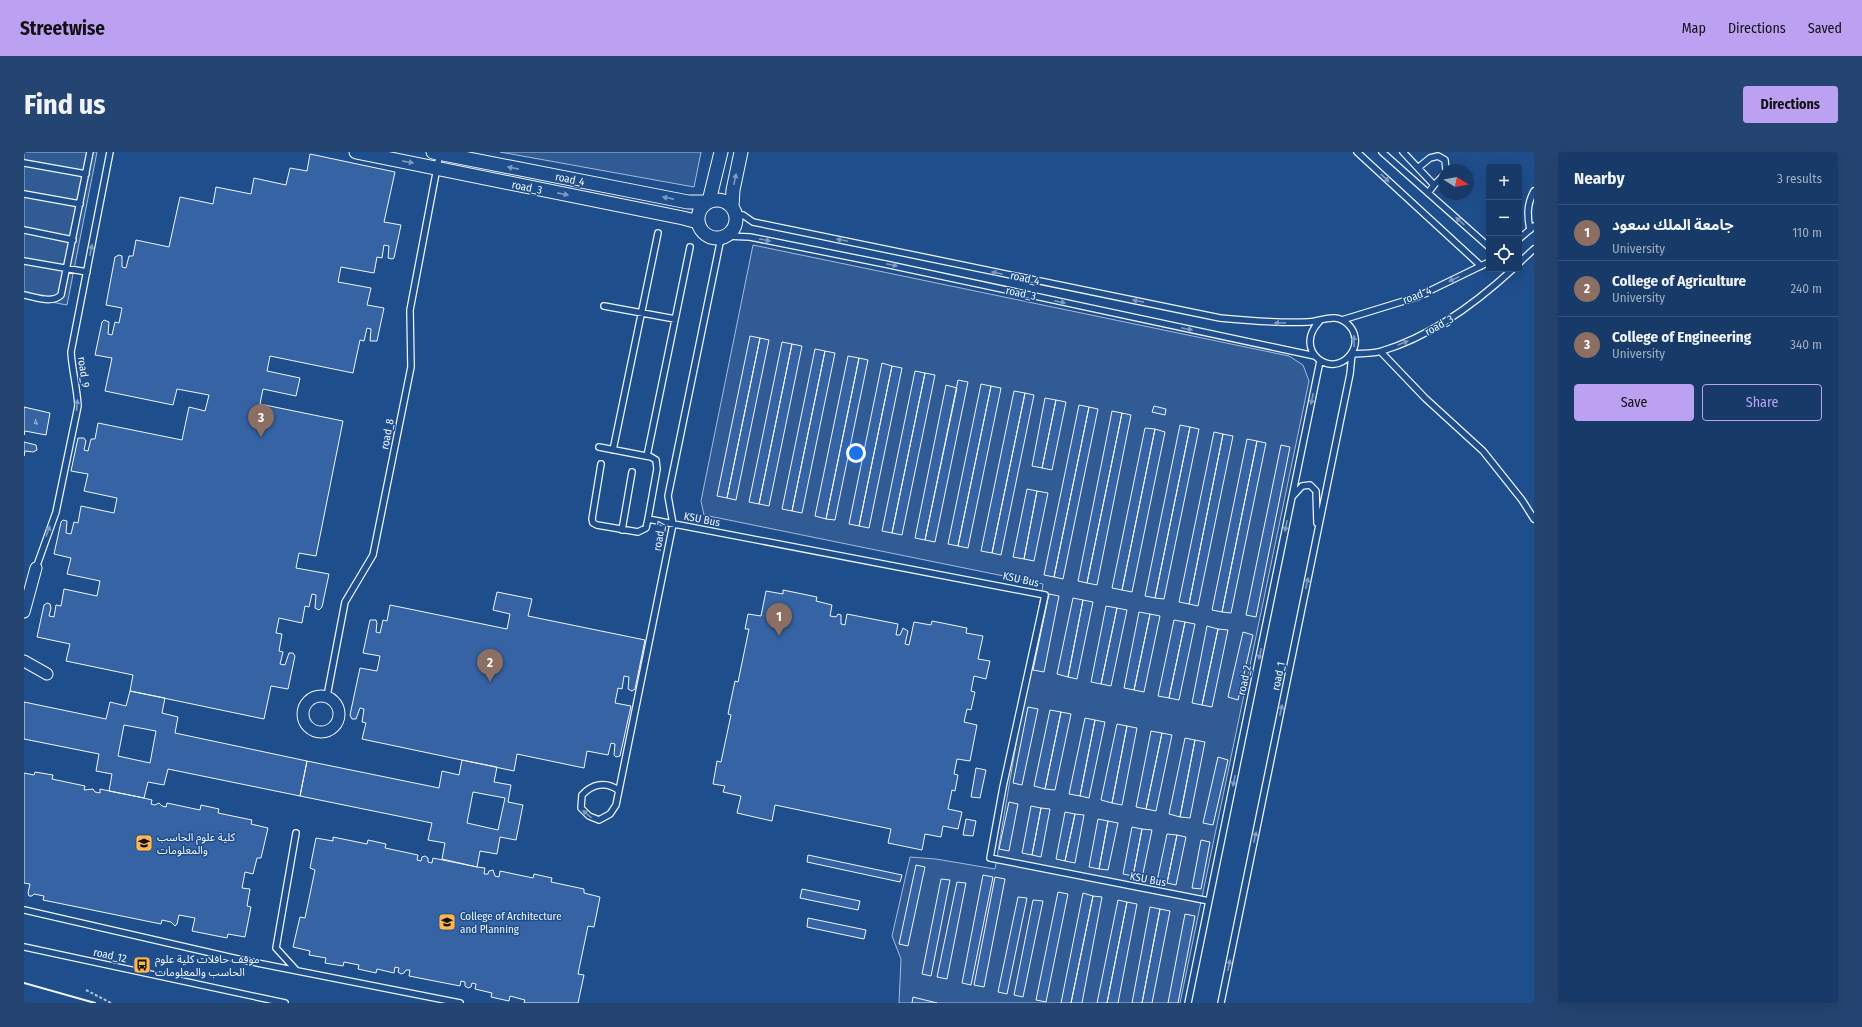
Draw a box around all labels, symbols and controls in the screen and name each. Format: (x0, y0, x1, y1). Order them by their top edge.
text: Streetwise (20, 17, 105, 40)
text: Map (1682, 20, 1706, 37)
text: Directions (1728, 20, 1786, 37)
text: Saved (1808, 20, 1842, 37)
button: Directions (1743, 86, 1838, 123)
text: Find us (24, 88, 106, 121)
one-way arrow (402, 160, 414, 166)
one-way arrow (507, 164, 519, 170)
north arrow (1438, 164, 1474, 200)
map controls (1486, 164, 1522, 272)
button: + (1486, 164, 1522, 200)
text: Nearby (1574, 168, 1625, 189)
street label: road_4 (554, 170, 586, 189)
text: 3 results (1777, 171, 1822, 186)
one-way arrow (732, 173, 738, 186)
one-way arrow (1380, 174, 1391, 183)
street label: road_3 (511, 178, 543, 197)
one-way arrow (557, 191, 569, 197)
one-way arrow (662, 195, 674, 201)
button: − (1486, 200, 1522, 236)
one-way arrow (1455, 216, 1465, 226)
text: جامعة الملك سعود (1612, 216, 1734, 234)
text: 1 (1584, 225, 1590, 240)
text: 110 m (1792, 225, 1822, 240)
button: locate (1486, 236, 1522, 272)
one-way arrow (758, 237, 771, 243)
one-way arrow (836, 237, 848, 243)
text: University (1612, 241, 1665, 256)
one-way arrow (89, 244, 95, 257)
one-way arrow (886, 263, 898, 269)
one-way arrow (991, 269, 1003, 275)
street label: road_4 (1009, 269, 1041, 288)
text: College of Agriculture (1612, 272, 1746, 290)
one-way arrow (1448, 276, 1460, 282)
text: 2 (1584, 281, 1590, 296)
text: 240 m (1790, 281, 1822, 296)
street label: road_3 (1005, 284, 1037, 303)
street label: road_4 (1401, 284, 1434, 307)
text: University (1612, 290, 1665, 305)
one-way arrow (1132, 298, 1144, 304)
one-way arrow (1054, 299, 1066, 305)
street label: road_3 (1423, 312, 1456, 339)
one-way arrow (1273, 320, 1286, 326)
one-way arrow (1181, 326, 1193, 332)
text: College of Engineering (1612, 328, 1751, 346)
one-way arrow (1351, 334, 1357, 347)
text: 3 (1584, 337, 1590, 352)
text: 340 m (1790, 337, 1822, 352)
one-way arrow (1397, 339, 1409, 345)
text: University (1612, 346, 1665, 361)
street label: road_9 (75, 356, 92, 388)
button: Save (1574, 384, 1694, 421)
button: Share (1702, 384, 1822, 421)
one-way arrow (1309, 393, 1315, 405)
one-way arrow (74, 398, 80, 411)
pin: 3 (248, 404, 274, 437)
house number: 4 (34, 417, 39, 427)
street label: road_8 (378, 417, 397, 451)
your location (846, 443, 866, 463)
street label: KSU Bus (683, 510, 721, 529)
street label: road_7 (651, 520, 668, 552)
one-way arrow (1283, 520, 1289, 532)
one-way arrow (46, 525, 52, 537)
street label: KSU Bus (1002, 569, 1040, 590)
one-way arrow (1305, 577, 1311, 589)
pin: 1 (766, 603, 792, 636)
one-way arrow (1257, 648, 1263, 660)
pin: 2 (477, 649, 503, 682)
street label: road_1 (1269, 661, 1288, 692)
street label: road_2 (1235, 664, 1254, 696)
one-way arrow (1278, 704, 1284, 716)
one-way arrow (1231, 775, 1237, 787)
one-way arrow (582, 809, 592, 818)
place label: كلية علوم الحاسب والمعلومات (157, 831, 236, 857)
one-way arrow (1252, 831, 1258, 844)
school or university icon: كلية علوم الحاسب والمعلومات (134, 833, 154, 853)
street label: KSU Bus (1129, 870, 1167, 889)
place label: College of Architecture and Planning (460, 910, 562, 936)
school or university icon: College of Architecture and Planning (437, 912, 457, 932)
street label: road_12 (92, 946, 128, 965)
place label: موقف حافلات كلية علوم الحاسب والمعلومات (155, 953, 260, 979)
bus stop icon: موقف حافلات كلية علوم الحاسب والمعلومات (132, 955, 152, 975)
one-way arrow (1226, 959, 1232, 971)

